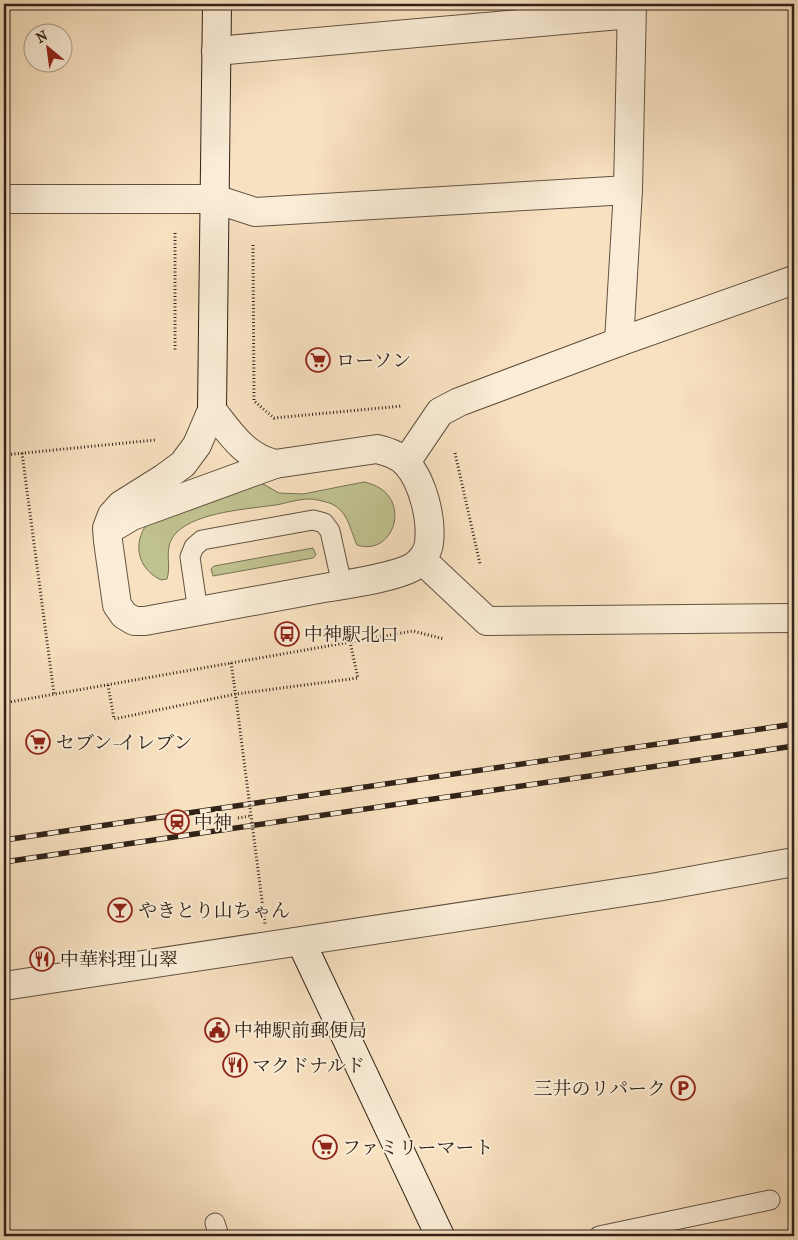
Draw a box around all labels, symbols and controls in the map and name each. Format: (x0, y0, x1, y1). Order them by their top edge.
north arrow (22, 22, 72, 72)
text: N (33, 27, 51, 47)
supermarket icon: ローソン (305, 347, 331, 373)
place label: ローソン (336, 350, 411, 372)
bus stop icon: 中神駅北口 (274, 621, 300, 647)
place label: 中神駅北口 (304, 624, 399, 646)
supermarket icon: セブン-イレブン (25, 729, 51, 755)
place label: セブン-イレブン (56, 732, 192, 754)
station icon: 中神 (164, 809, 190, 835)
place label: 中神 (194, 812, 232, 834)
bar icon: やきとり山ちゃん (107, 897, 133, 923)
place label: やきとり山ちゃん (138, 900, 290, 922)
restaurant icon: 中華料理 山翠 (29, 946, 55, 972)
place label: 中華料理 山翠 (60, 949, 178, 971)
public building icon: 中神駅前郵便局 (204, 1017, 230, 1043)
place label: 中神駅前郵便局 (234, 1020, 367, 1042)
restaurant icon: マクドナルド (222, 1052, 248, 1078)
place label: マクドナルド (252, 1055, 365, 1077)
parking icon: 三井のリパーク (670, 1075, 696, 1101)
place label: 三井のリパーク (534, 1078, 666, 1100)
supermarket icon: ファミリーマート (312, 1134, 338, 1160)
place label: ファミリーマート (342, 1137, 494, 1159)

